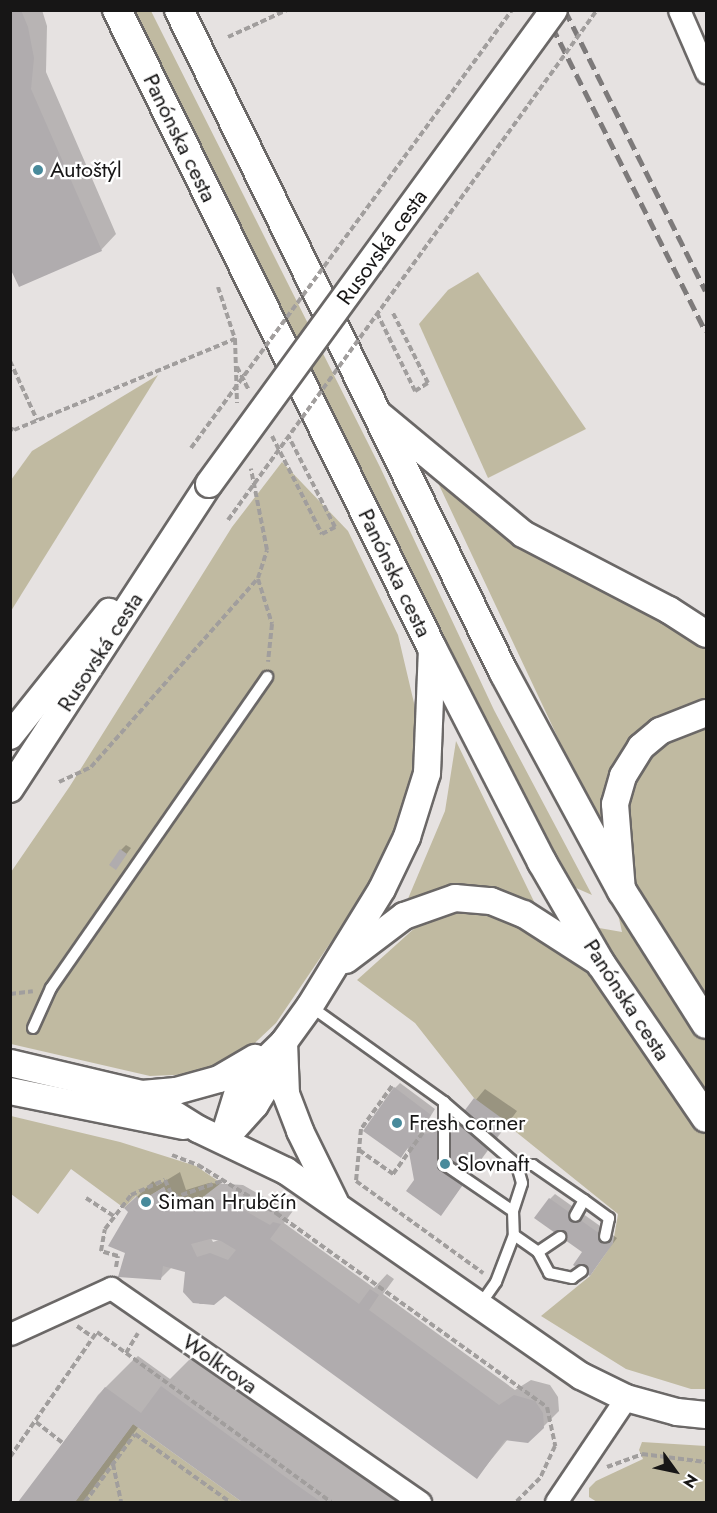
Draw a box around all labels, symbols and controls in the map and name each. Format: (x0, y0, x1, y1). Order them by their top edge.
street label: Panónska cesta (138, 70, 222, 206)
place label: Autoštýl (50, 157, 122, 183)
marker: Autoštýl (31, 163, 45, 177)
street label: Rusovská cesta (331, 184, 433, 310)
street label: Panónska cesta (353, 505, 437, 641)
street label: Rusovská cesta (52, 588, 148, 716)
street label: Panónska cesta (578, 934, 676, 1066)
place label: Fresh corner (409, 1110, 526, 1136)
marker: Fresh corner (390, 1116, 404, 1130)
place label: Slovnaft (457, 1151, 529, 1177)
marker: Slovnaft (438, 1157, 452, 1171)
place label: Siman Hrubčín (158, 1189, 297, 1215)
marker: Siman Hrubčín (139, 1195, 153, 1209)
street label: Wolkrova (177, 1329, 263, 1399)
north arrow (645, 1441, 705, 1501)
text: N (677, 1469, 704, 1493)

